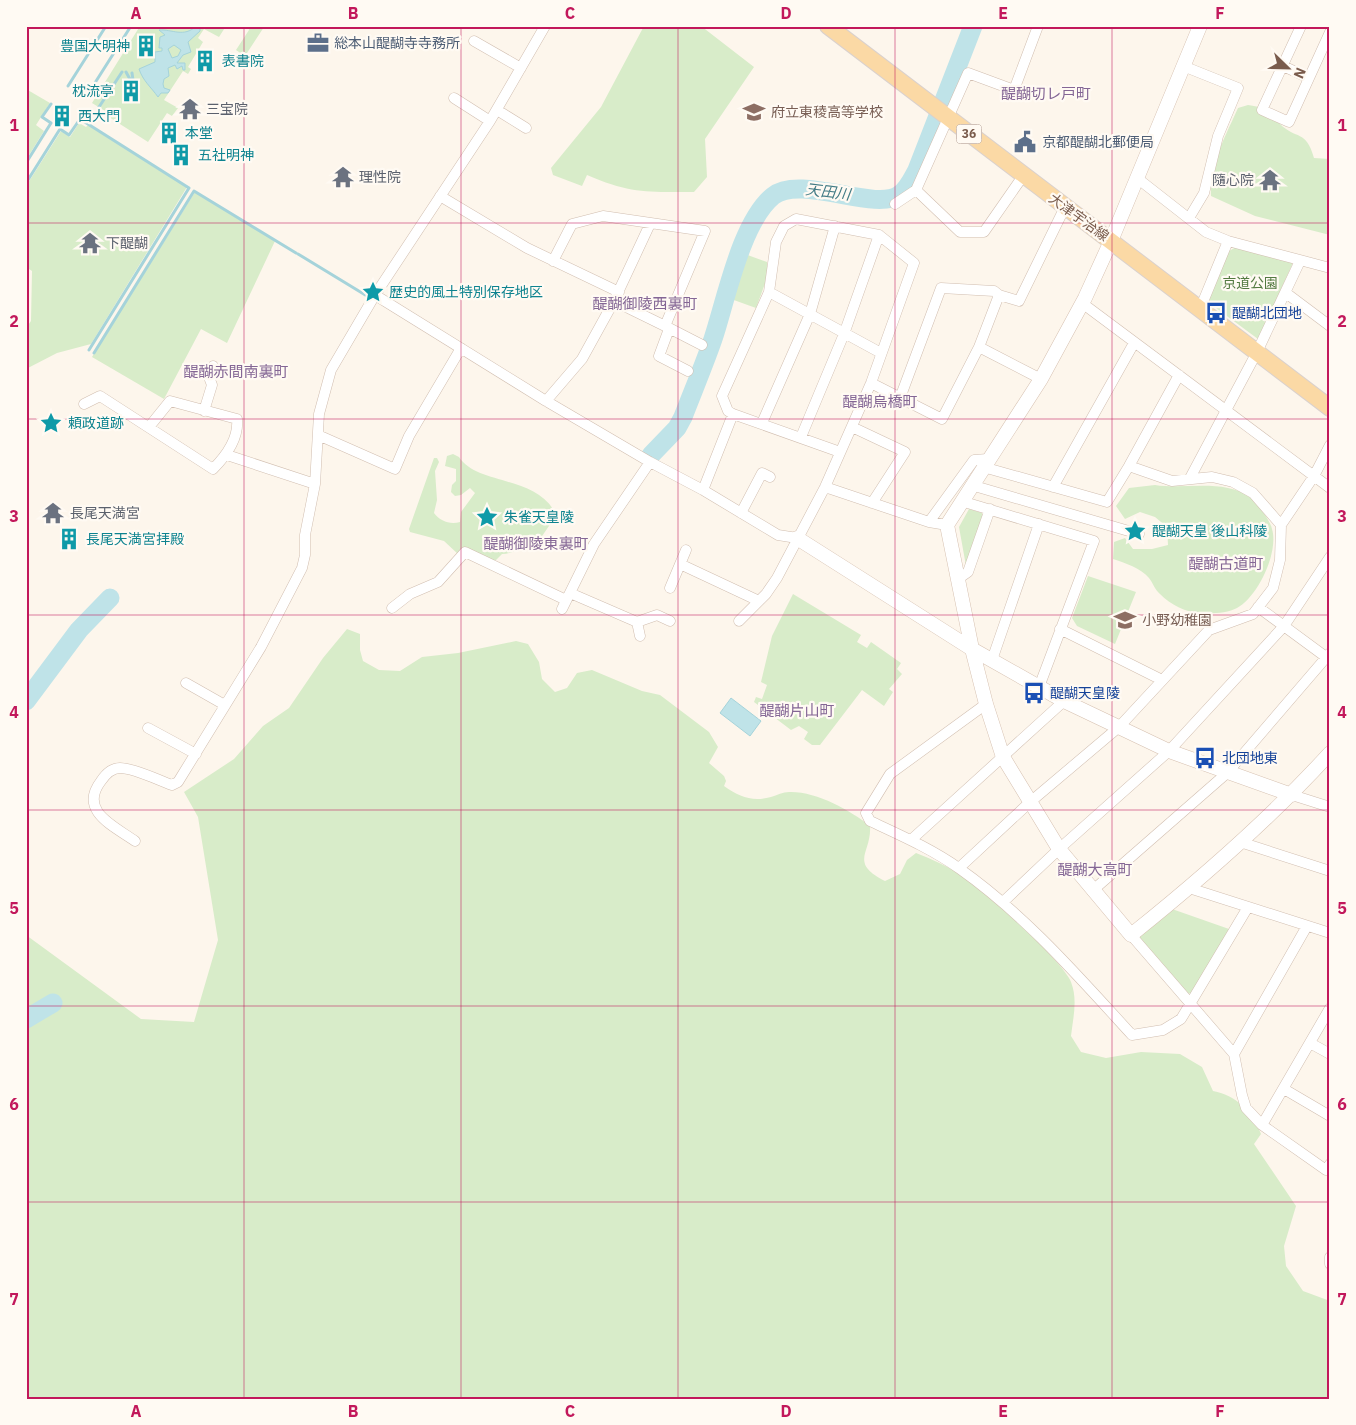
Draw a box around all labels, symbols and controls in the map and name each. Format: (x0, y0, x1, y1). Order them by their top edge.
text: A (131, 3, 142, 23)
text: B (348, 3, 359, 23)
text: C (565, 3, 575, 23)
text: D (780, 3, 792, 23)
text: E (998, 3, 1008, 23)
text: F (1215, 3, 1225, 23)
office icon: 総本山醍醐寺寺務所 (305, 30, 331, 56)
building icon: 豊国大明神 (133, 33, 159, 59)
place label: 総本山醍醐寺寺務所 (334, 34, 460, 52)
place label: 豊国大明神 (60, 37, 130, 55)
north arrow (1264, 42, 1314, 92)
building icon: 表書院 (192, 48, 218, 74)
place label: 表書院 (222, 52, 264, 70)
text: N (1290, 65, 1310, 81)
building icon: 枕流亭 (118, 78, 144, 104)
place label: 枕流亭 (72, 82, 114, 100)
district label: 醍醐切レ戸町 (1001, 84, 1091, 103)
temple icon: 三宝院 (177, 96, 203, 122)
school or university icon: 府立東稜高等学校 (741, 99, 767, 125)
place label: 三宝院 (206, 100, 248, 118)
building icon: 西大門 (49, 103, 75, 129)
place label: 府立東稜高等学校 (771, 103, 883, 121)
place label: 西大門 (78, 107, 120, 125)
text: 1 (9, 115, 19, 135)
text: 1 (1337, 115, 1347, 135)
building icon: 本堂 (156, 120, 182, 146)
place label: 本堂 (185, 124, 213, 142)
road number: 36 (956, 125, 982, 144)
public building icon: 京都醍醐北郵便局 (1012, 129, 1038, 155)
place label: 京都醍醐北郵便局 (1042, 133, 1154, 151)
building icon: 五社明神 (168, 142, 194, 168)
place label: 五社明神 (198, 146, 254, 164)
temple icon: 理性院 (330, 164, 356, 190)
temple icon: 隨心院 (1257, 167, 1283, 193)
place label: 理性院 (359, 168, 401, 186)
place label: 隨心院 (1212, 171, 1254, 189)
water label: 天田川 (805, 179, 854, 204)
street label: 大津宇治線 (1045, 189, 1113, 245)
temple icon: 下醍醐 (77, 230, 103, 256)
place label: 下醍醐 (106, 234, 148, 252)
park label: 京道公園 (1222, 274, 1278, 292)
place icon: 歴史的風土特別保存地区 (360, 279, 386, 305)
place label: 歴史的風土特別保存地区 (389, 283, 543, 301)
district label: 醍醐御陵西裏町 (592, 294, 698, 313)
bus stop icon: 醍醐北団地 (1203, 300, 1229, 326)
place label: 醍醐北団地 (1232, 304, 1302, 322)
text: 2 (9, 311, 19, 331)
text: 2 (1337, 311, 1347, 331)
district label: 醍醐赤間南裏町 (183, 362, 289, 381)
district label: 醍醐烏橋町 (842, 392, 918, 411)
place icon: 頼政道跡 (38, 410, 64, 436)
place label: 頼政道跡 (68, 414, 124, 432)
temple icon: 長尾天満宮 (40, 500, 66, 526)
place label: 長尾天満宮 (70, 504, 140, 522)
place icon: 朱雀天皇陵 (474, 504, 500, 530)
text: 3 (9, 506, 19, 526)
text: 3 (1337, 506, 1347, 526)
place label: 朱雀天皇陵 (504, 508, 574, 526)
place icon: 醍醐天皇 後山科陵 (1122, 518, 1148, 544)
place label: 醍醐天皇 後山科陵 (1152, 522, 1267, 540)
building icon: 長尾天満宮拝殿 (56, 526, 82, 552)
place label: 長尾天満宮拝殿 (86, 530, 184, 548)
district label: 醍醐御陵東裏町 (483, 534, 589, 553)
district label: 醍醐古道町 (1188, 554, 1264, 573)
school or university icon: 小野幼稚園 (1112, 607, 1138, 633)
place label: 小野幼稚園 (1142, 611, 1212, 629)
bus stop icon: 醍醐天皇陵 (1021, 680, 1047, 706)
place label: 醍醐天皇陵 (1050, 684, 1120, 702)
district label: 醍醐片山町 (759, 701, 835, 720)
text: 4 (9, 702, 19, 722)
text: 4 (1337, 702, 1347, 722)
bus stop icon: 北団地東 (1192, 745, 1218, 771)
place label: 北団地東 (1222, 749, 1278, 767)
district label: 醍醐大高町 (1057, 860, 1133, 879)
text: 5 (9, 898, 19, 918)
text: 5 (1337, 898, 1347, 918)
text: 6 (9, 1094, 19, 1114)
text: 6 (1337, 1094, 1347, 1114)
text: 7 (9, 1289, 19, 1309)
text: 7 (1337, 1289, 1347, 1309)
text: A (131, 1401, 142, 1421)
text: B (348, 1401, 359, 1421)
text: C (565, 1401, 575, 1421)
text: D (780, 1401, 792, 1421)
text: E (998, 1401, 1008, 1421)
text: F (1215, 1401, 1225, 1421)

